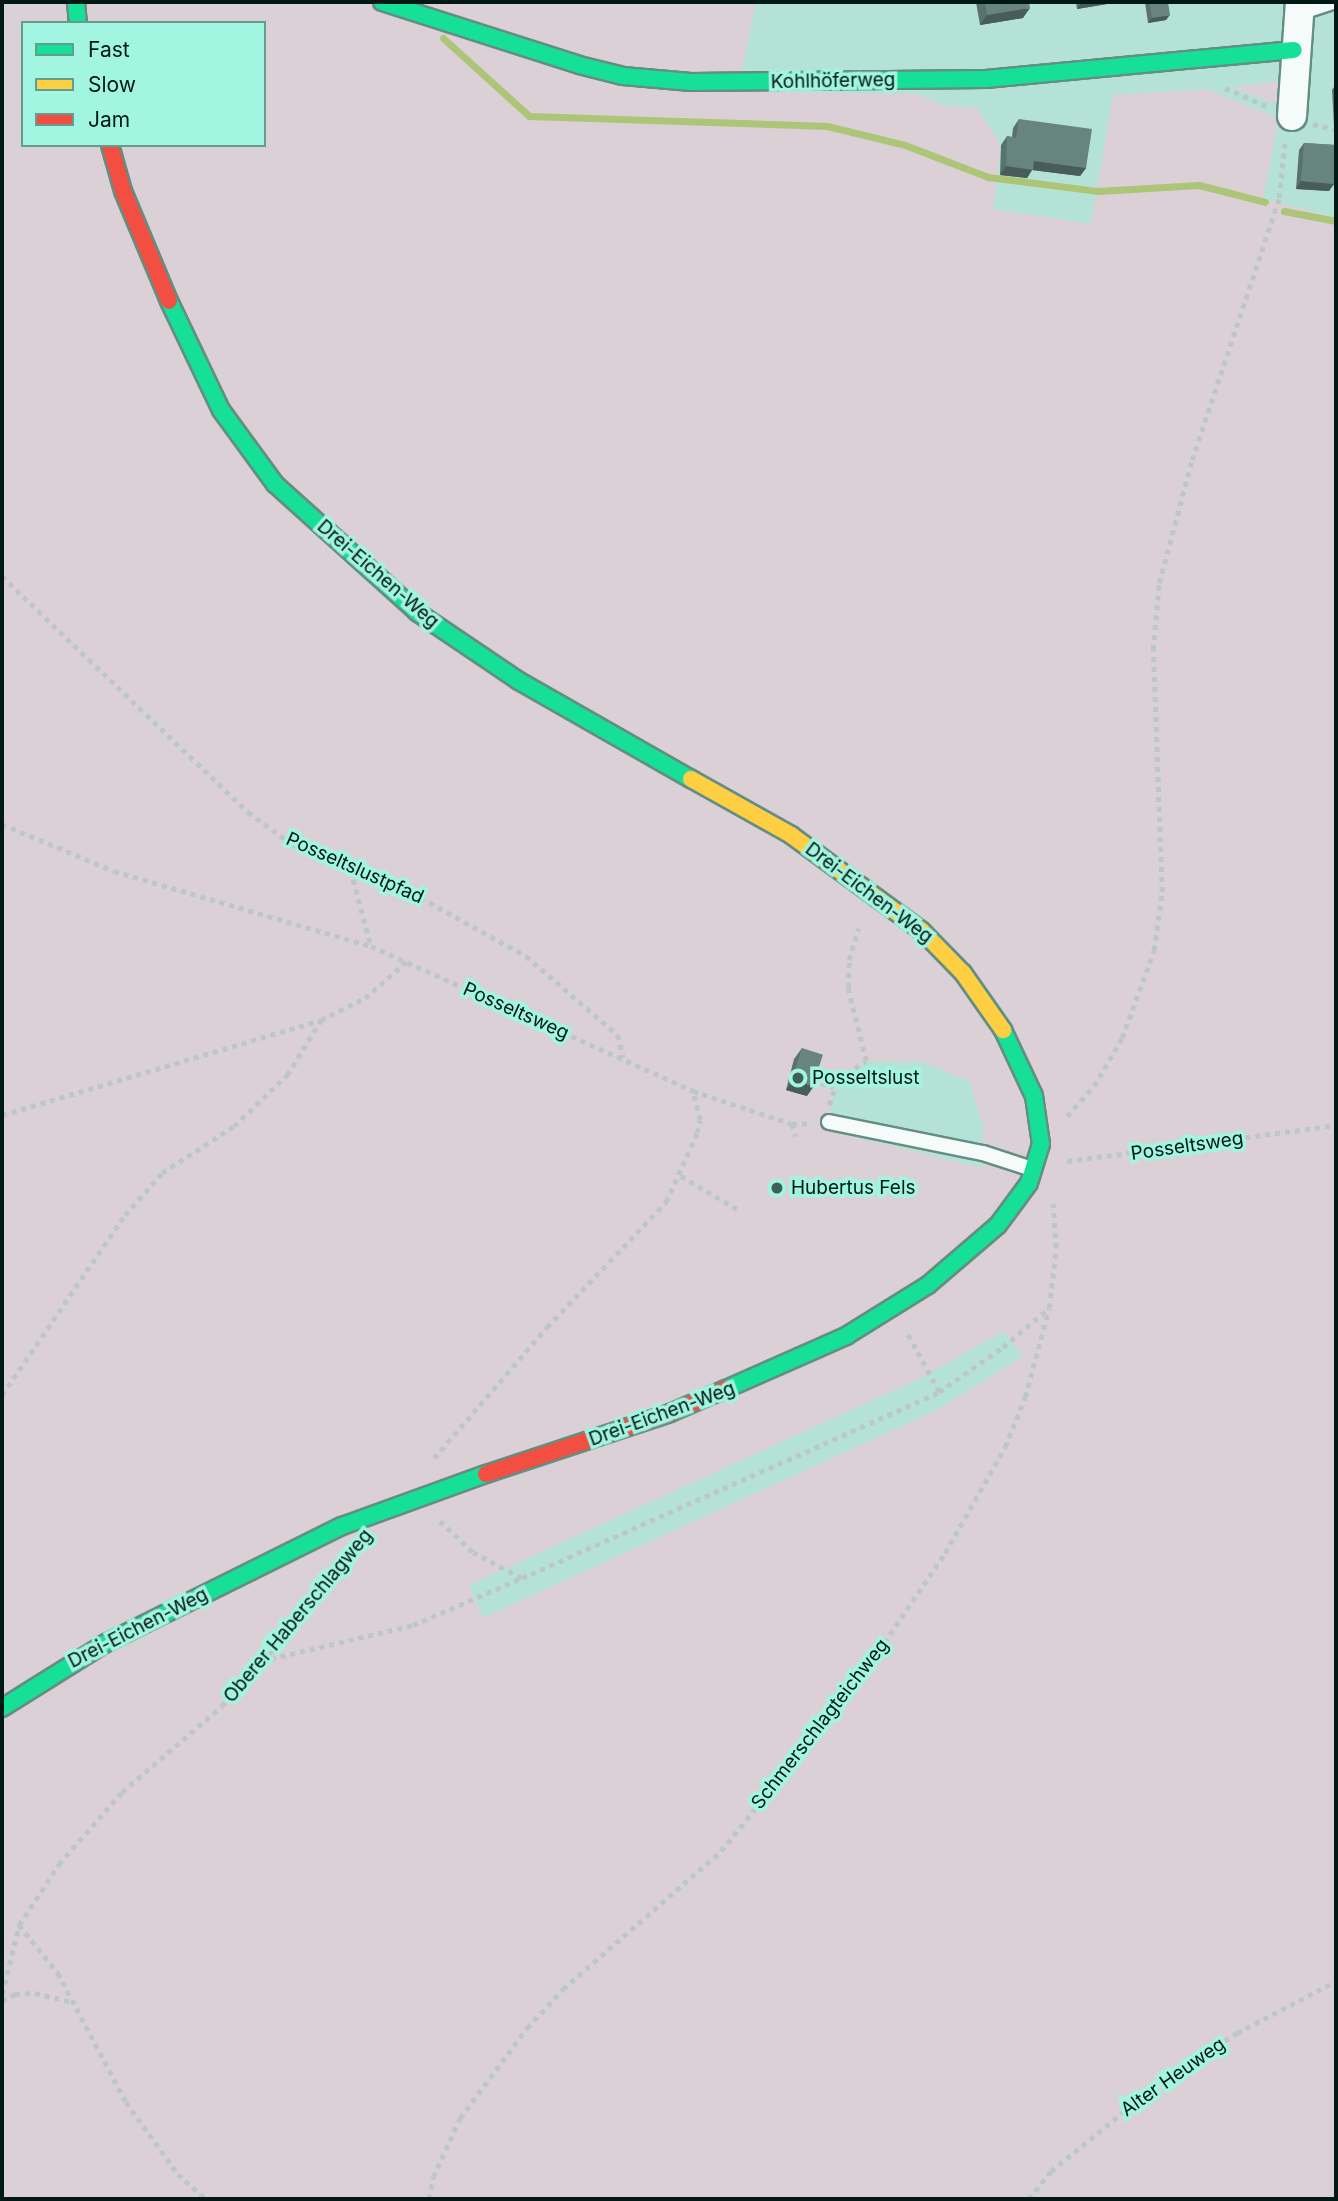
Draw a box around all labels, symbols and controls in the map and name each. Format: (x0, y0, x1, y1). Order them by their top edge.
legend (21, 21, 266, 147)
text: Fast (88, 37, 130, 62)
street label: Kohlhöferweg (770, 69, 896, 93)
text: Slow (88, 72, 136, 97)
text: Jam (88, 107, 130, 132)
street label: Drei-Eichen-Weg (313, 515, 443, 633)
street label: Posseltslustpfad (283, 827, 427, 909)
street label: Drei-Eichen-Weg (801, 838, 937, 948)
street label: Posseltsweg (460, 978, 572, 1044)
place label: Posseltslust (812, 1067, 920, 1089)
marker: Posseltslust (790, 1070, 806, 1086)
street label: Posseltsweg (1129, 1127, 1245, 1165)
place label: Hubertus Fels (791, 1177, 916, 1199)
marker: Hubertus Fels (769, 1180, 785, 1196)
street label: Drei-Eichen-Weg (586, 1377, 738, 1451)
street label: Oberer Haberschlagweg (219, 1525, 377, 1707)
street label: Drei-Eichen-Weg (64, 1583, 212, 1673)
street label: Schmerschlagteichweg (746, 1634, 894, 1814)
street label: Alter Heuweg (1117, 2033, 1229, 2121)

